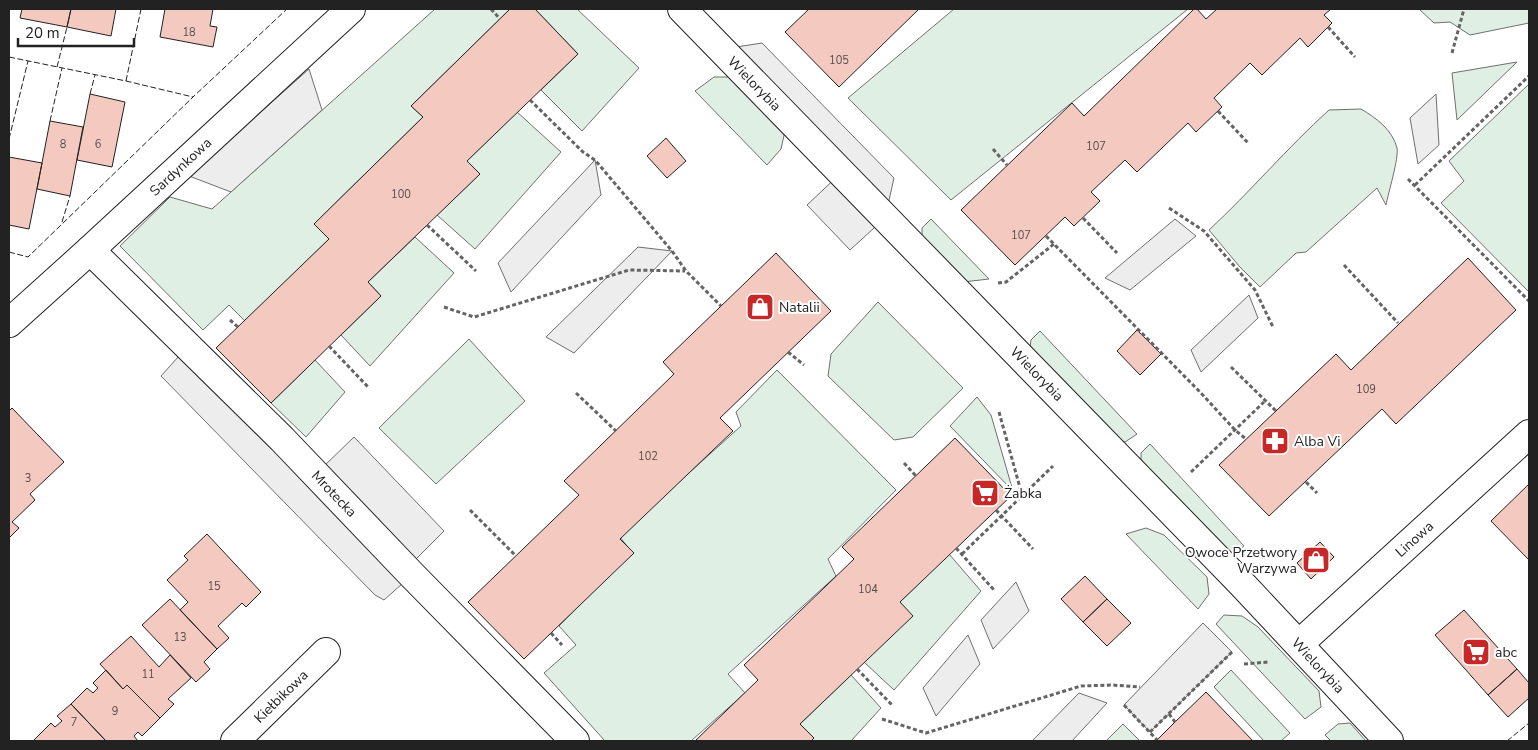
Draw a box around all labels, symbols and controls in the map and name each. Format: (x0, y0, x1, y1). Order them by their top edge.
scale bar (18, 15, 134, 47)
text: 20 m (25, 23, 60, 43)
house number: 18 (182, 25, 196, 40)
street label: Wielorybia (724, 52, 786, 115)
house number: 105 (829, 53, 849, 68)
street label: Sardynkowa (145, 133, 215, 200)
house number: 8 (60, 137, 67, 152)
house number: 6 (95, 137, 102, 152)
house number: 107 (1086, 139, 1106, 154)
house number: 100 (391, 187, 411, 202)
house number: 107 (1011, 228, 1031, 243)
shop icon: Natalii (745, 292, 775, 322)
place label: Natalii (779, 298, 820, 317)
street label: Wielorybia (1006, 342, 1068, 405)
house number: 109 (1356, 382, 1376, 397)
pharmacy icon: Alba Vi (1260, 426, 1290, 456)
place label: Alba Vi (1294, 432, 1340, 451)
house number: 102 (638, 449, 658, 464)
street label: Mrotecka (307, 466, 361, 521)
house number: 3 (25, 471, 31, 486)
supermarket icon: Żabka (970, 478, 1000, 508)
place label: Żabka (1004, 484, 1042, 503)
street label: Linowa (1391, 516, 1437, 561)
place label: Owoce Przetwory Warzywa (1185, 543, 1298, 578)
shop icon: Owoce Przetwory Warzywa (1301, 545, 1331, 575)
house number: 15 (207, 579, 221, 594)
house number: 104 (858, 582, 878, 597)
house number: 13 (173, 630, 187, 645)
street label: Wielorybia (1287, 633, 1349, 697)
supermarket icon: abc (1461, 637, 1491, 667)
place label: abc (1495, 643, 1518, 662)
street label: Kiełbikowa (250, 665, 312, 727)
house number: 11 (141, 667, 155, 682)
house number: 9 (112, 704, 118, 719)
house number: 7 (71, 715, 77, 730)

